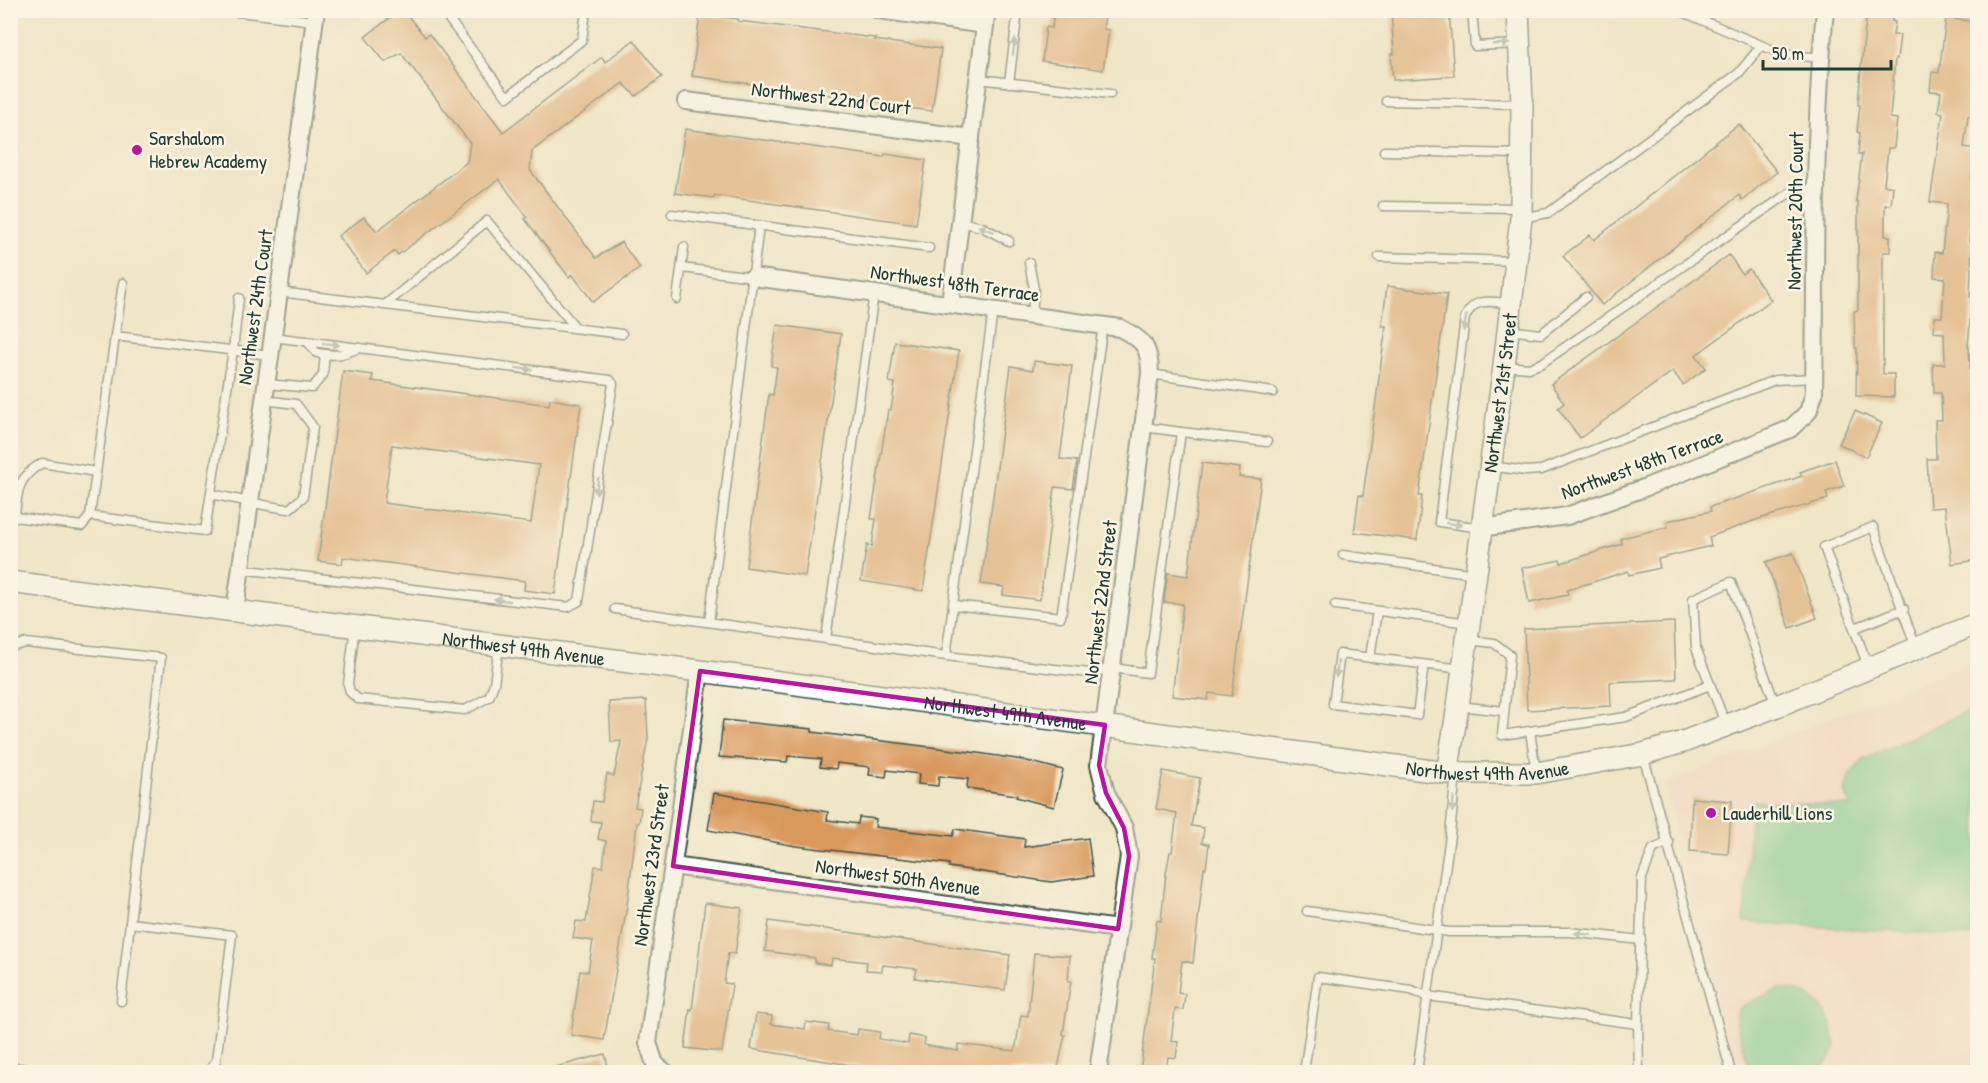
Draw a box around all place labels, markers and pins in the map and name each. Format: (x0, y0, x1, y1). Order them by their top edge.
place label: Sarshalom Hebrew Academy (149, 124, 267, 174)
marker: Sarshalom Hebrew Academy (130, 143, 144, 157)
place label: Lauderhill Lions (1723, 799, 1833, 826)
marker: Lauderhill Lions (1704, 806, 1718, 820)

